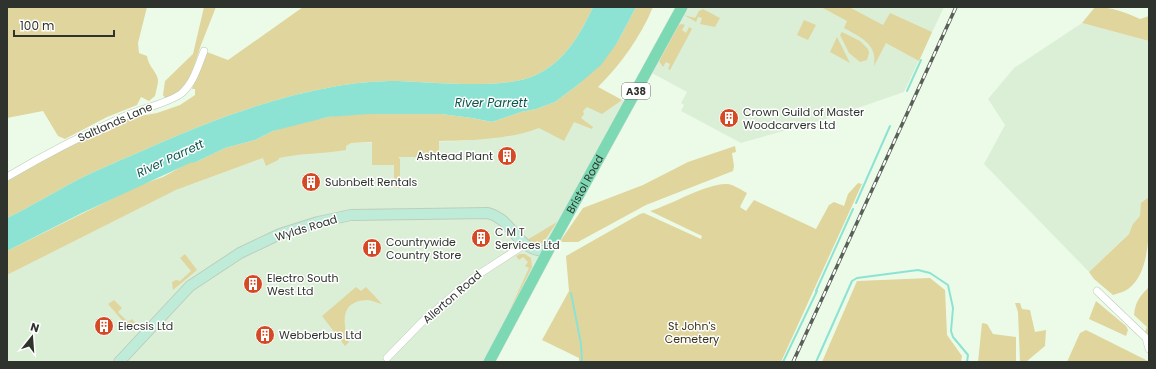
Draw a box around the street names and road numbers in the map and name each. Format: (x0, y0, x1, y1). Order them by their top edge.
road number: A38 (622, 83, 650, 99)
street label: Saltlands Lane (75, 98, 155, 146)
street label: Bristol Road (562, 152, 607, 216)
street label: Wylds Road (273, 211, 339, 245)
street label: Allerton Road (419, 267, 485, 327)

